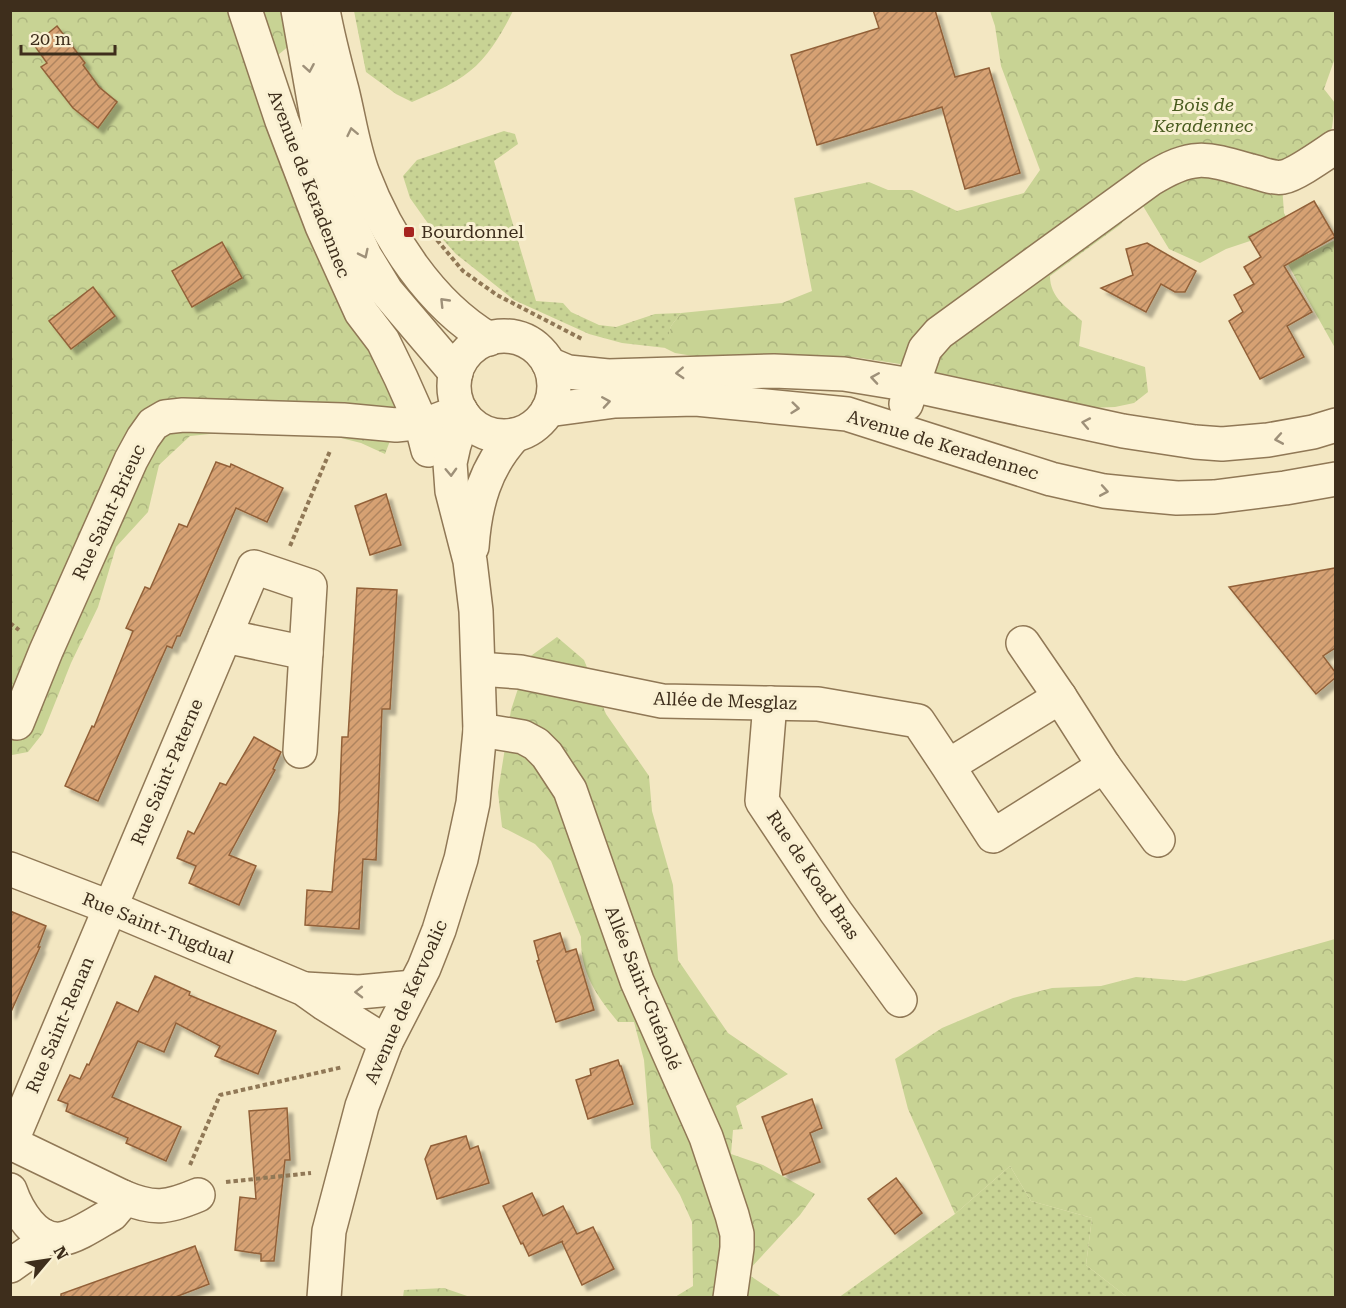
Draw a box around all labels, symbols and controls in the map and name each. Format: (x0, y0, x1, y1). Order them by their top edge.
scale bar (21, 18, 116, 56)
text: 20 m (30, 28, 71, 49)
one-way arrow (302, 63, 315, 73)
street label: Avenue de Keradennec (264, 87, 355, 281)
park label: Bois de Keradennec (1152, 94, 1254, 136)
one-way arrow (346, 128, 359, 138)
place label: Bourdonnel (421, 221, 524, 242)
marker: Bourdonnel (402, 225, 416, 239)
one-way arrow (357, 247, 368, 258)
one-way arrow (440, 298, 451, 309)
one-way arrow (675, 367, 684, 380)
one-way arrow (870, 372, 880, 385)
one-way arrow (602, 397, 611, 409)
one-way arrow (790, 401, 800, 414)
street label: Avenue de Keradennec (845, 405, 1041, 484)
one-way arrow (1081, 417, 1091, 430)
one-way arrow (1274, 432, 1283, 444)
street label: Rue Saint-Brieuc (68, 441, 149, 583)
one-way arrow (445, 468, 457, 477)
one-way arrow (1100, 484, 1109, 496)
street label: Allée de Mesglaz (653, 687, 798, 714)
street label: Rue Saint-Paterne (126, 695, 207, 848)
street label: Rue de Koad Bras (763, 806, 864, 943)
street label: Rue Saint-Tugdual (80, 888, 237, 968)
street label: Allée Saint-Guénolé (601, 903, 686, 1073)
street label: Avenue de Kervoalic (360, 916, 451, 1087)
street label: Rue Saint-Renan (21, 953, 98, 1096)
one-way arrow (354, 985, 363, 998)
north arrow (18, 1230, 78, 1290)
text: N (49, 1243, 72, 1263)

